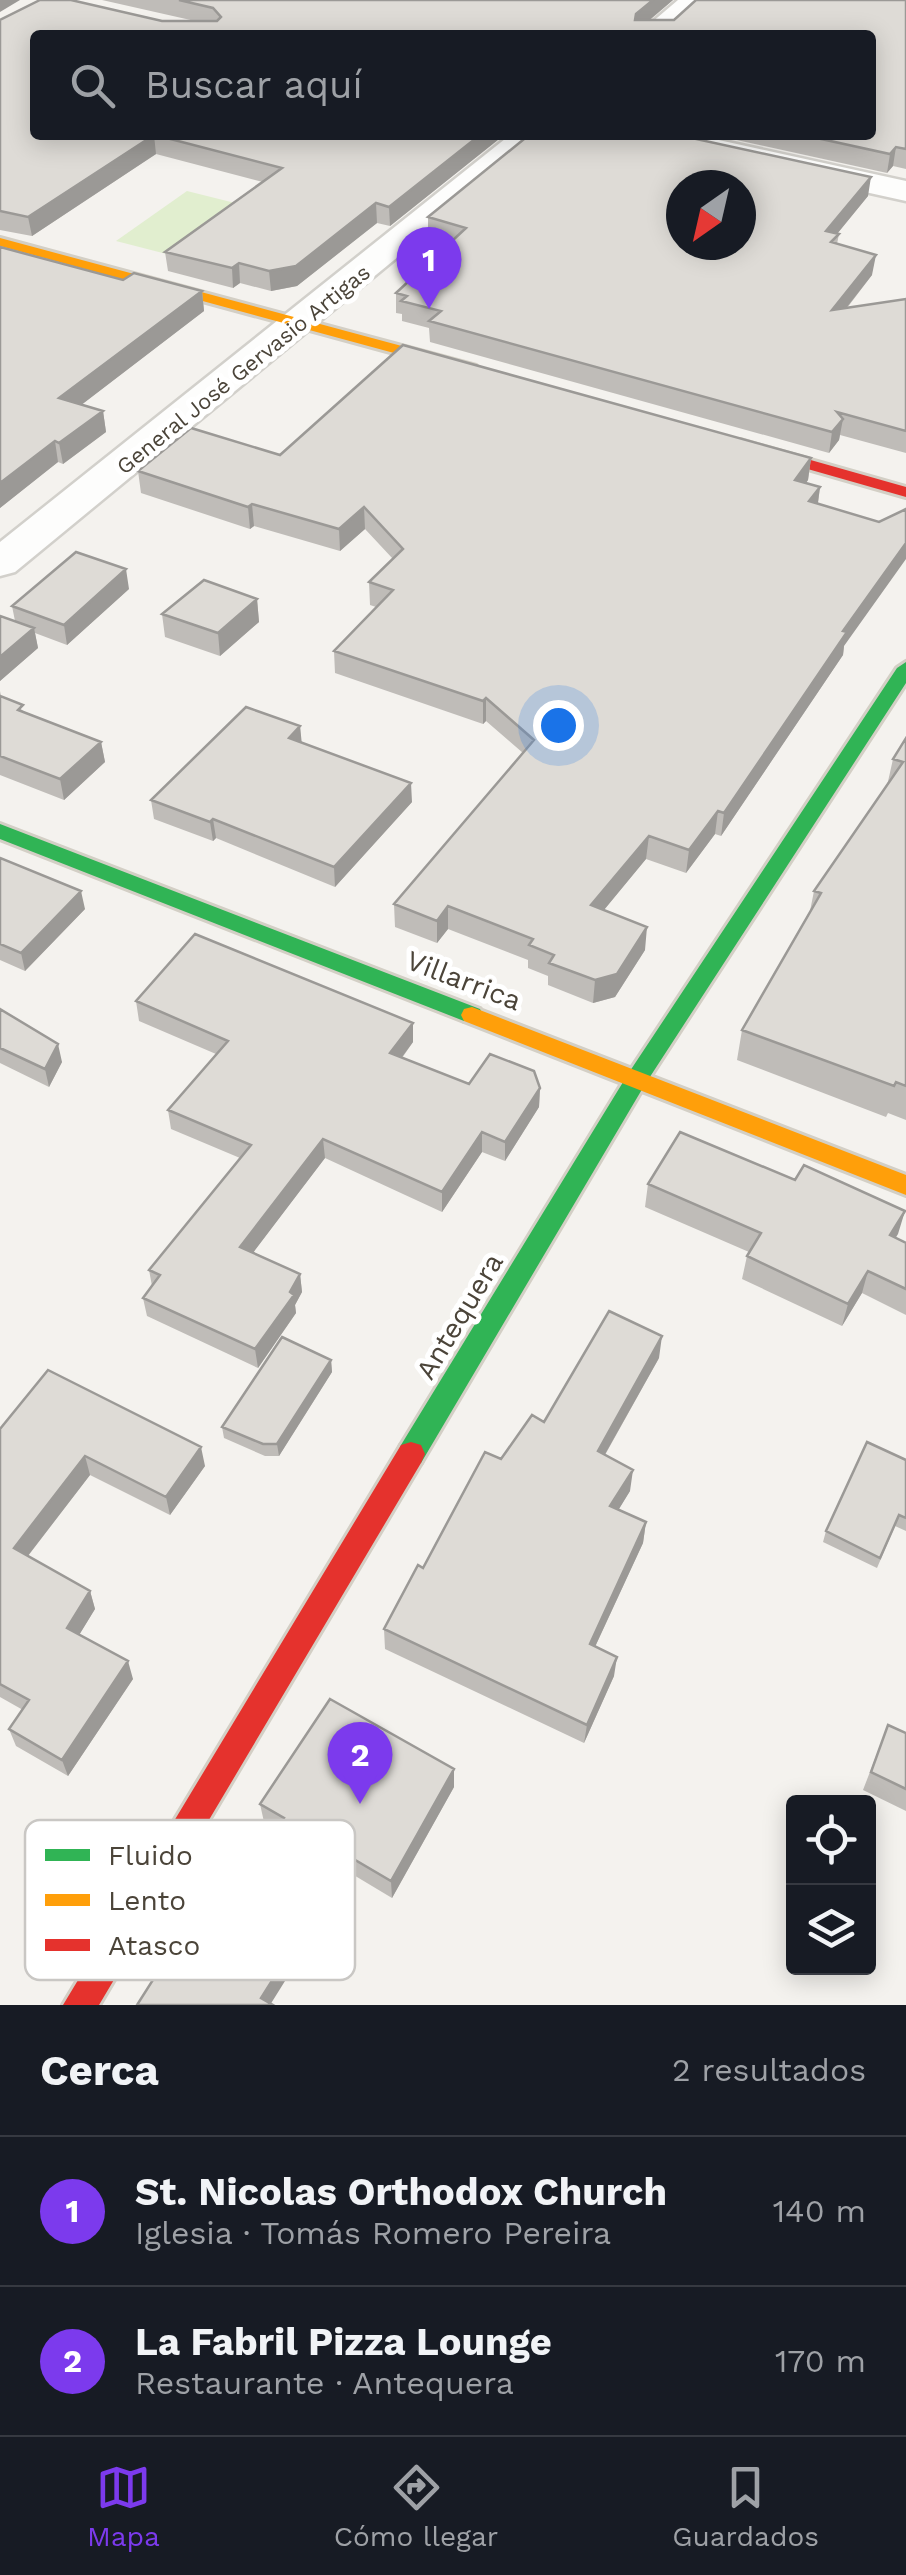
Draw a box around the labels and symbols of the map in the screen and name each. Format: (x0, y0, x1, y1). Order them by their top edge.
north arrow (666, 170, 756, 260)
pin: 1 (396, 226, 462, 309)
street label: General José Gervasio Artigas (112, 259, 375, 479)
your location (533, 700, 584, 751)
street label: Villarrica (402, 943, 526, 1017)
street label: Antequera (409, 1247, 510, 1385)
pin: 2 (328, 1722, 392, 1804)
legend (25, 1820, 355, 1980)
text: Fluido (108, 1839, 193, 1872)
text: Lento (108, 1884, 186, 1917)
text: Atasco (108, 1929, 200, 1962)

